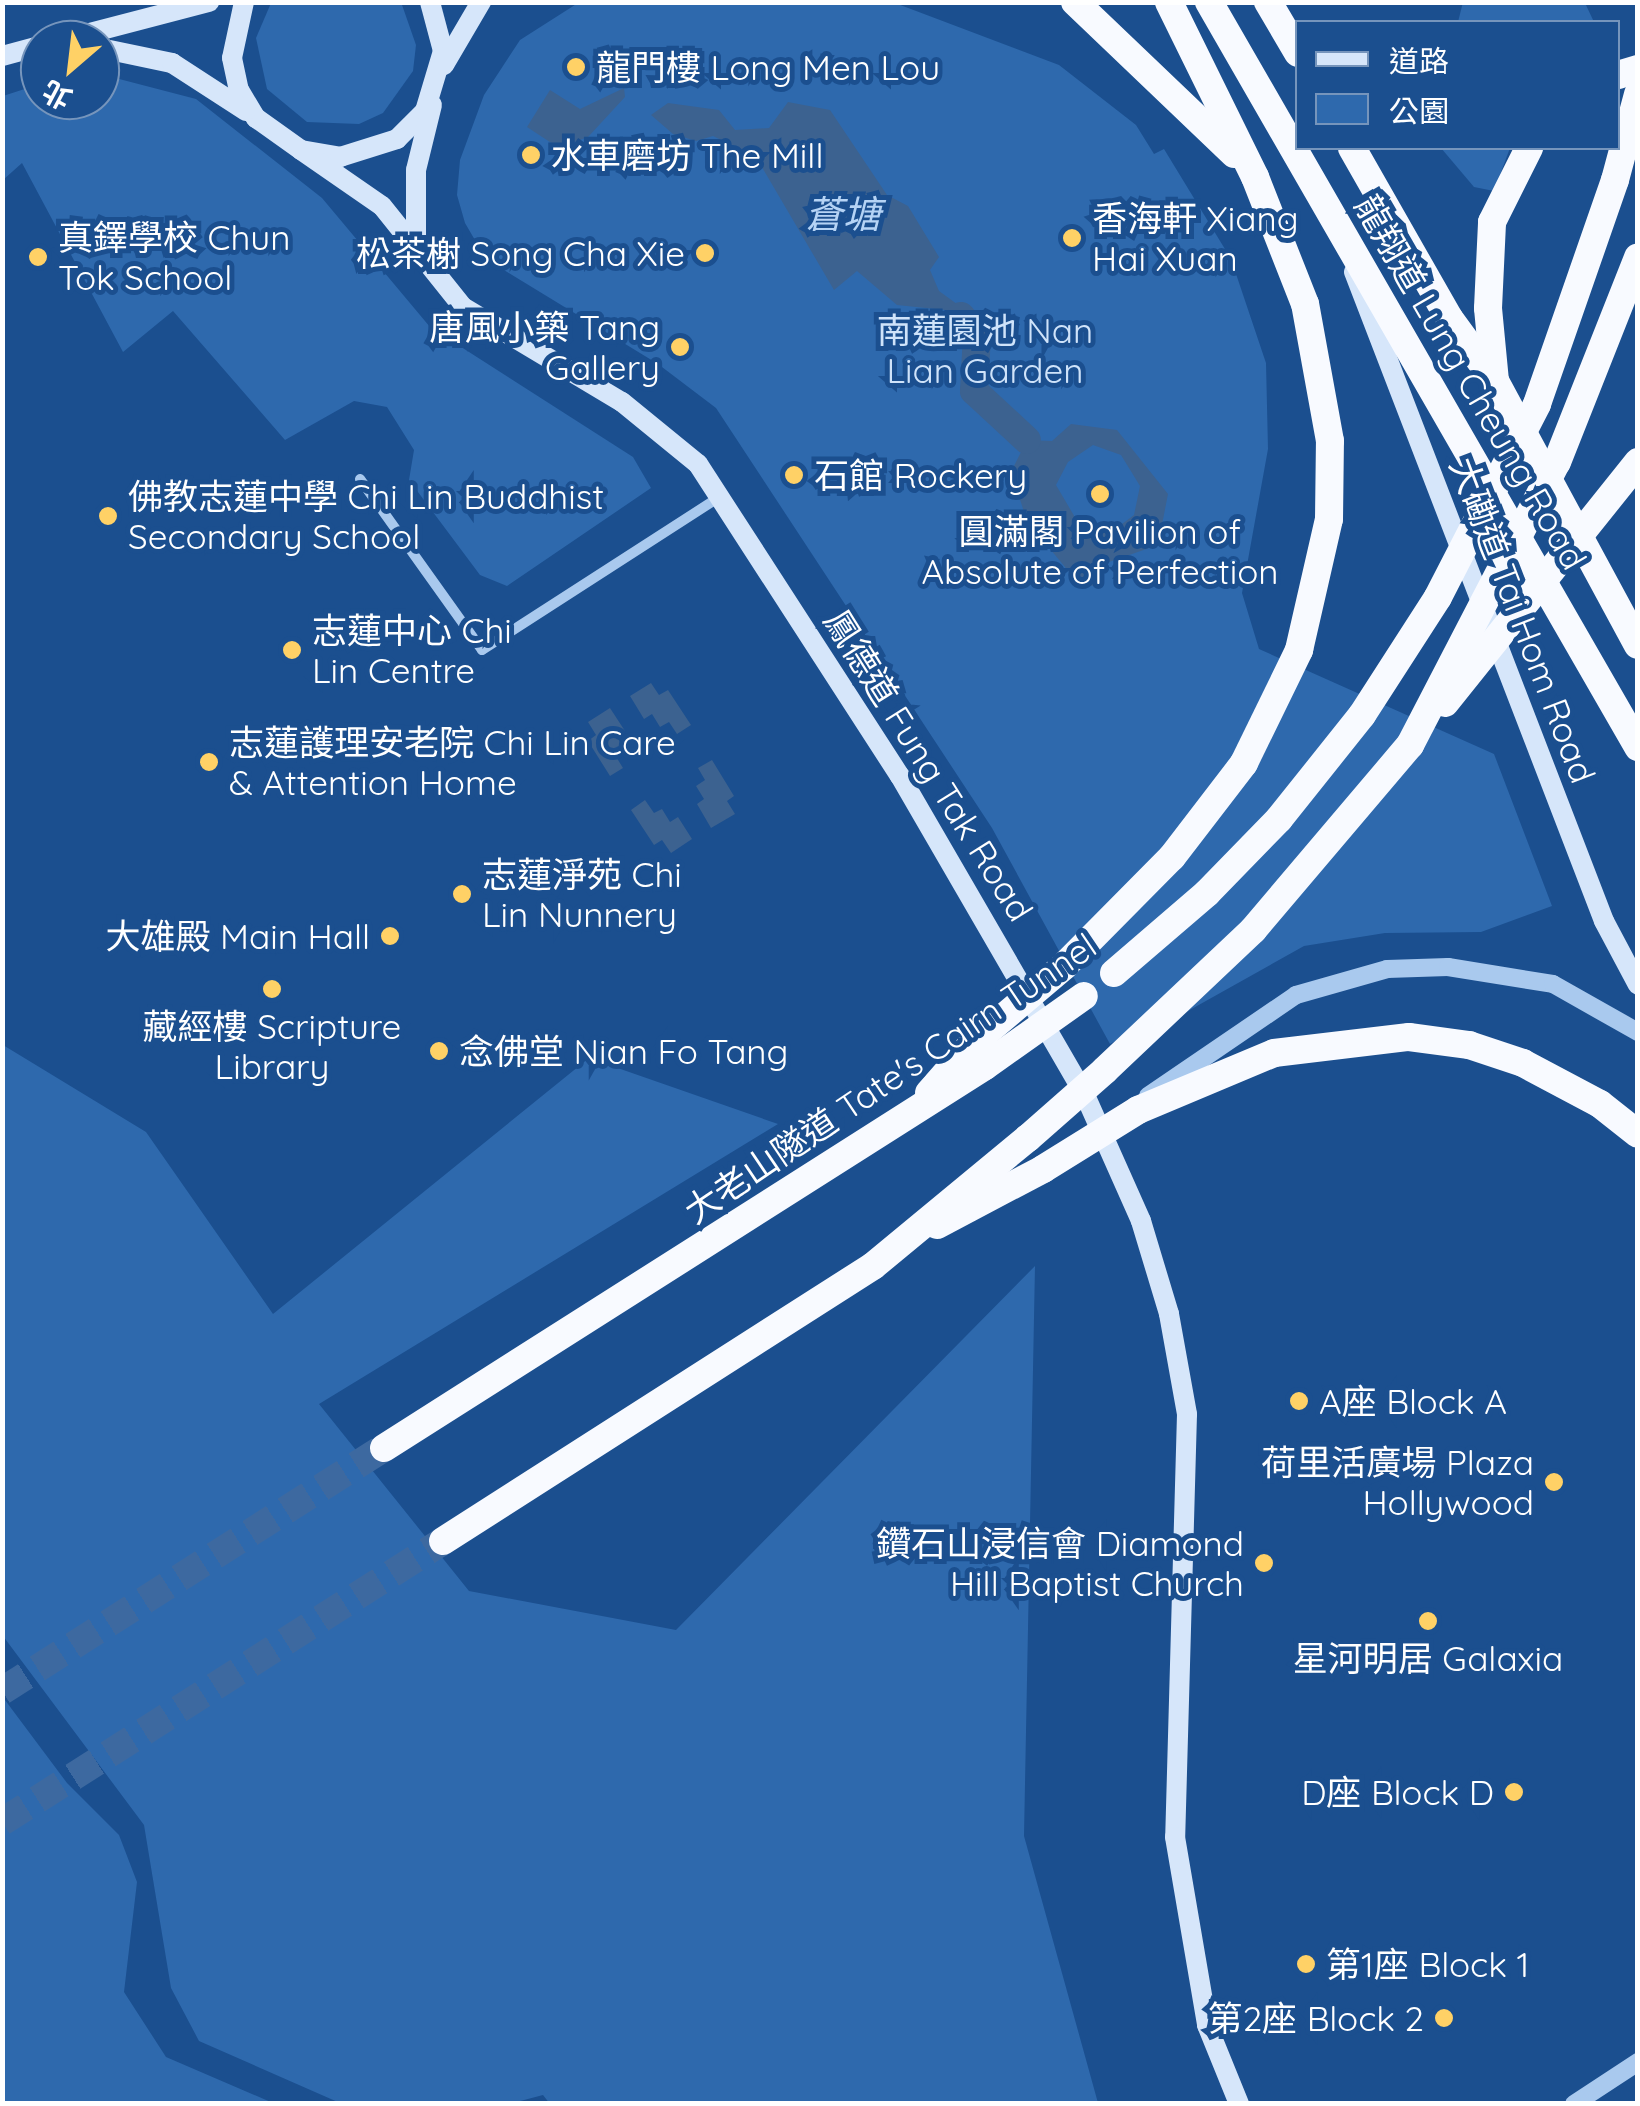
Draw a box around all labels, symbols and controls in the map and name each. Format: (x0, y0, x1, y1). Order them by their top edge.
north arrow (20, 20, 120, 120)
legend (1295, 20, 1620, 150)
text: 道路 (1389, 42, 1449, 80)
place label: 龍門樓 Long Men Lou (596, 46, 940, 88)
marker: 龍門樓 Long Men Lou (565, 56, 587, 78)
text: 北 (36, 73, 77, 117)
text: 公園 (1389, 92, 1449, 130)
place label: 水車磨坊 The Mill (551, 134, 823, 176)
marker: 水車磨坊 The Mill (520, 144, 542, 166)
street label: 龍翔道 Lung Cheung Road (1346, 187, 1596, 577)
water label: 蒼塘 (805, 192, 881, 238)
place label: 香海軒 Xiang Hai Xuan (1092, 197, 1299, 279)
place label: 真鐸學校 Chun Tok School (58, 216, 290, 298)
marker: 香海軒 Xiang Hai Xuan (1061, 227, 1083, 249)
place label: 松茶榭 Song Cha Xie (356, 232, 685, 274)
marker: 松茶榭 Song Cha Xie (694, 242, 716, 264)
marker: 真鐸學校 Chun Tok School (27, 246, 49, 268)
place label: 唐風小築 Tang Gallery (430, 306, 660, 388)
park label: 南蓮園池 Nan Lian Garden (877, 309, 1093, 391)
marker: 唐風小築 Tang Gallery (669, 336, 691, 358)
street label: 大磡道 Tai Hom Road (1442, 451, 1604, 789)
place label: 石館 Rockery (814, 454, 1027, 496)
marker: 石館 Rockery (783, 464, 805, 486)
place label: 佛教志蓮中學 Chi Lin Buddhist Secondary School (128, 475, 604, 557)
marker: 圓滿閣 Pavilion of Absolute of Perfection (1089, 483, 1111, 505)
marker: 佛教志蓮中學 Chi Lin Buddhist Secondary School (97, 505, 119, 527)
place label: 圓滿閣 Pavilion of Absolute of Perfection (921, 510, 1279, 592)
street label: 鳳德道 Fung Tak Road (816, 602, 1042, 928)
place label: 志蓮中心 Chi Lin Centre (312, 609, 512, 691)
marker: 志蓮中心 Chi Lin Centre (281, 639, 303, 661)
place label: 志蓮護理安老院 Chi Lin Care & Attention Home (229, 721, 676, 803)
marker: 志蓮護理安老院 Chi Lin Care & Attention Home (198, 751, 220, 773)
place label: 志蓮淨苑 Chi Lin Nunnery (482, 853, 682, 935)
marker: 志蓮淨苑 Chi Lin Nunnery (451, 883, 473, 905)
place label: 大雄殿 Main Hall (106, 915, 370, 957)
street label: 大老山隧道 Tate's Cairn Tunnel (676, 924, 1104, 1232)
marker: 大雄殿 Main Hall (379, 925, 401, 947)
marker: 藏經樓 Scripture Library (261, 978, 283, 1000)
place label: 藏經樓 Scripture Library (143, 1005, 401, 1087)
place label: 念佛堂 Nian Fo Tang (459, 1030, 788, 1072)
marker: 念佛堂 Nian Fo Tang (428, 1040, 450, 1062)
place label: A座 Block A (1319, 1380, 1507, 1422)
marker: A座 Block A (1288, 1390, 1310, 1412)
place label: 荷里活廣場 Plaza Hollywood (1261, 1441, 1534, 1523)
marker: 荷里活廣場 Plaza Hollywood (1543, 1471, 1565, 1493)
place label: 鑽石山浸信會 Diamond Hill Baptist Church (876, 1522, 1244, 1604)
marker: 鑽石山浸信會 Diamond Hill Baptist Church (1253, 1552, 1275, 1574)
marker: 星河明居 Galaxia (1417, 1610, 1439, 1632)
place label: 星河明居 Galaxia (1293, 1637, 1563, 1679)
place label: D座 Block D (1301, 1771, 1494, 1813)
marker: D座 Block D (1503, 1781, 1525, 1803)
place label: 第1座 Block 1 (1326, 1943, 1529, 1985)
marker: 第1座 Block 1 (1295, 1953, 1317, 1975)
place label: 第2座 Block 2 (1208, 1997, 1424, 2039)
marker: 第2座 Block 2 (1433, 2007, 1455, 2029)

